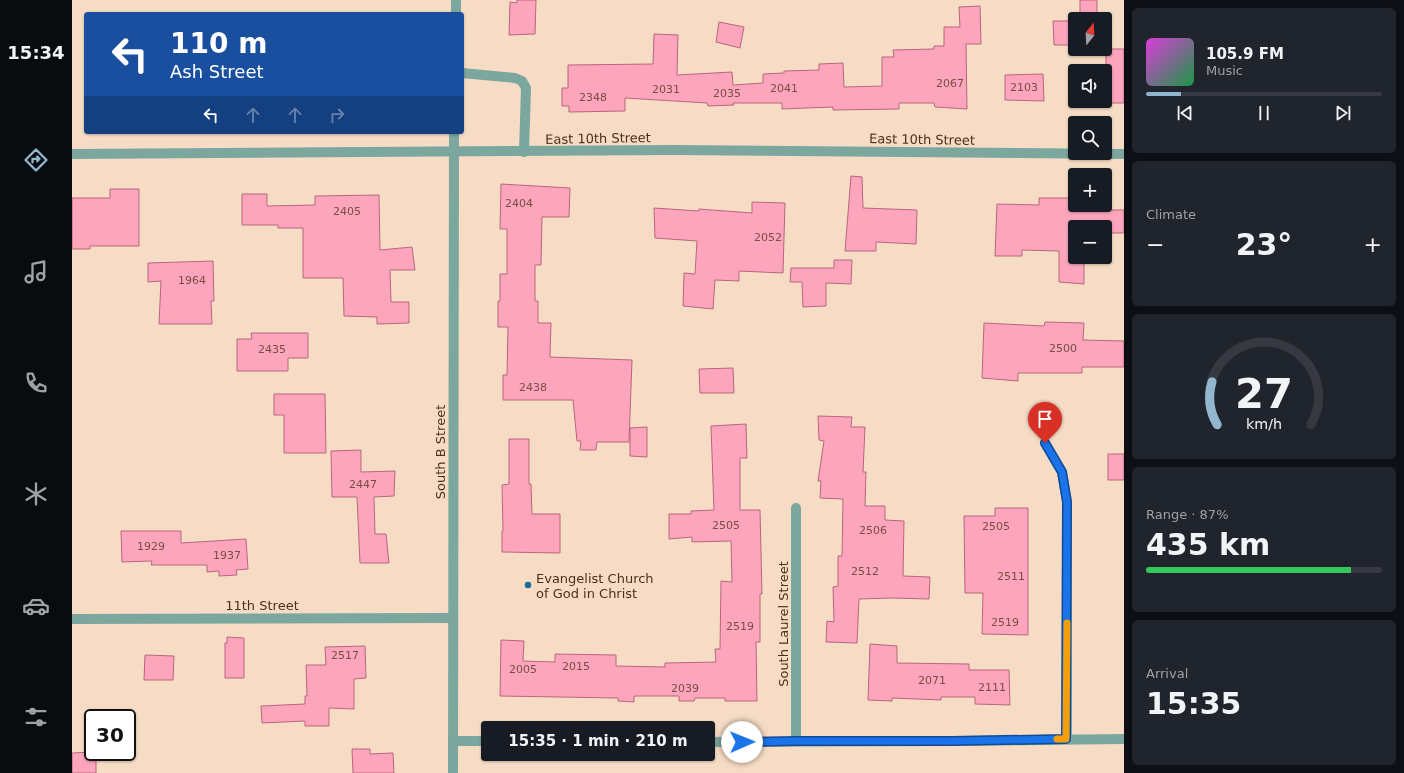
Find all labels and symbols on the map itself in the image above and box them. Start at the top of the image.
north arrow [1068,12,1112,56]
house number: 2067 [936,77,964,90]
house number: 2103 [1010,81,1038,94]
house number: 2041 [770,82,798,95]
house number: 2031 [652,83,680,96]
house number: 2035 [713,87,741,100]
house number: 2348 [579,91,607,104]
street label: East 10th Street [545,130,651,147]
street label: East 10th Street [869,131,975,148]
house number: 2404 [505,197,533,210]
house number: 2405 [333,205,361,218]
house number: 2052 [754,231,782,244]
house number: 1964 [178,274,206,287]
house number: 2500 [1049,342,1077,355]
house number: 2435 [258,343,286,356]
house number: 2438 [519,381,547,394]
pin [1028,402,1062,443]
street label: South B Street [433,405,448,499]
house number: 2447 [349,478,377,491]
house number: 2505 [712,519,740,532]
house number: 2505 [982,520,1010,533]
house number: 2506 [859,524,887,537]
house number: 1929 [137,540,165,553]
house number: 1937 [213,549,241,562]
street label: South Laurel Street [776,561,791,687]
house number: 2512 [851,565,879,578]
house number: 2511 [997,570,1025,583]
place label: Evangelist Church of God in Christ [536,571,654,601]
marker: Evangelist Church of God in Christ [523,580,533,590]
street label: 11th Street [225,598,299,613]
house number: 2519 [991,616,1019,629]
house number: 2519 [726,620,754,633]
house number: 2517 [331,649,359,662]
house number: 2015 [562,660,590,673]
house number: 2005 [509,663,537,676]
house number: 2071 [918,674,946,687]
house number: 2111 [978,681,1006,694]
house number: 2039 [671,682,699,695]
speed limit sign: 30 [84,709,136,761]
position arrow [721,721,763,763]

